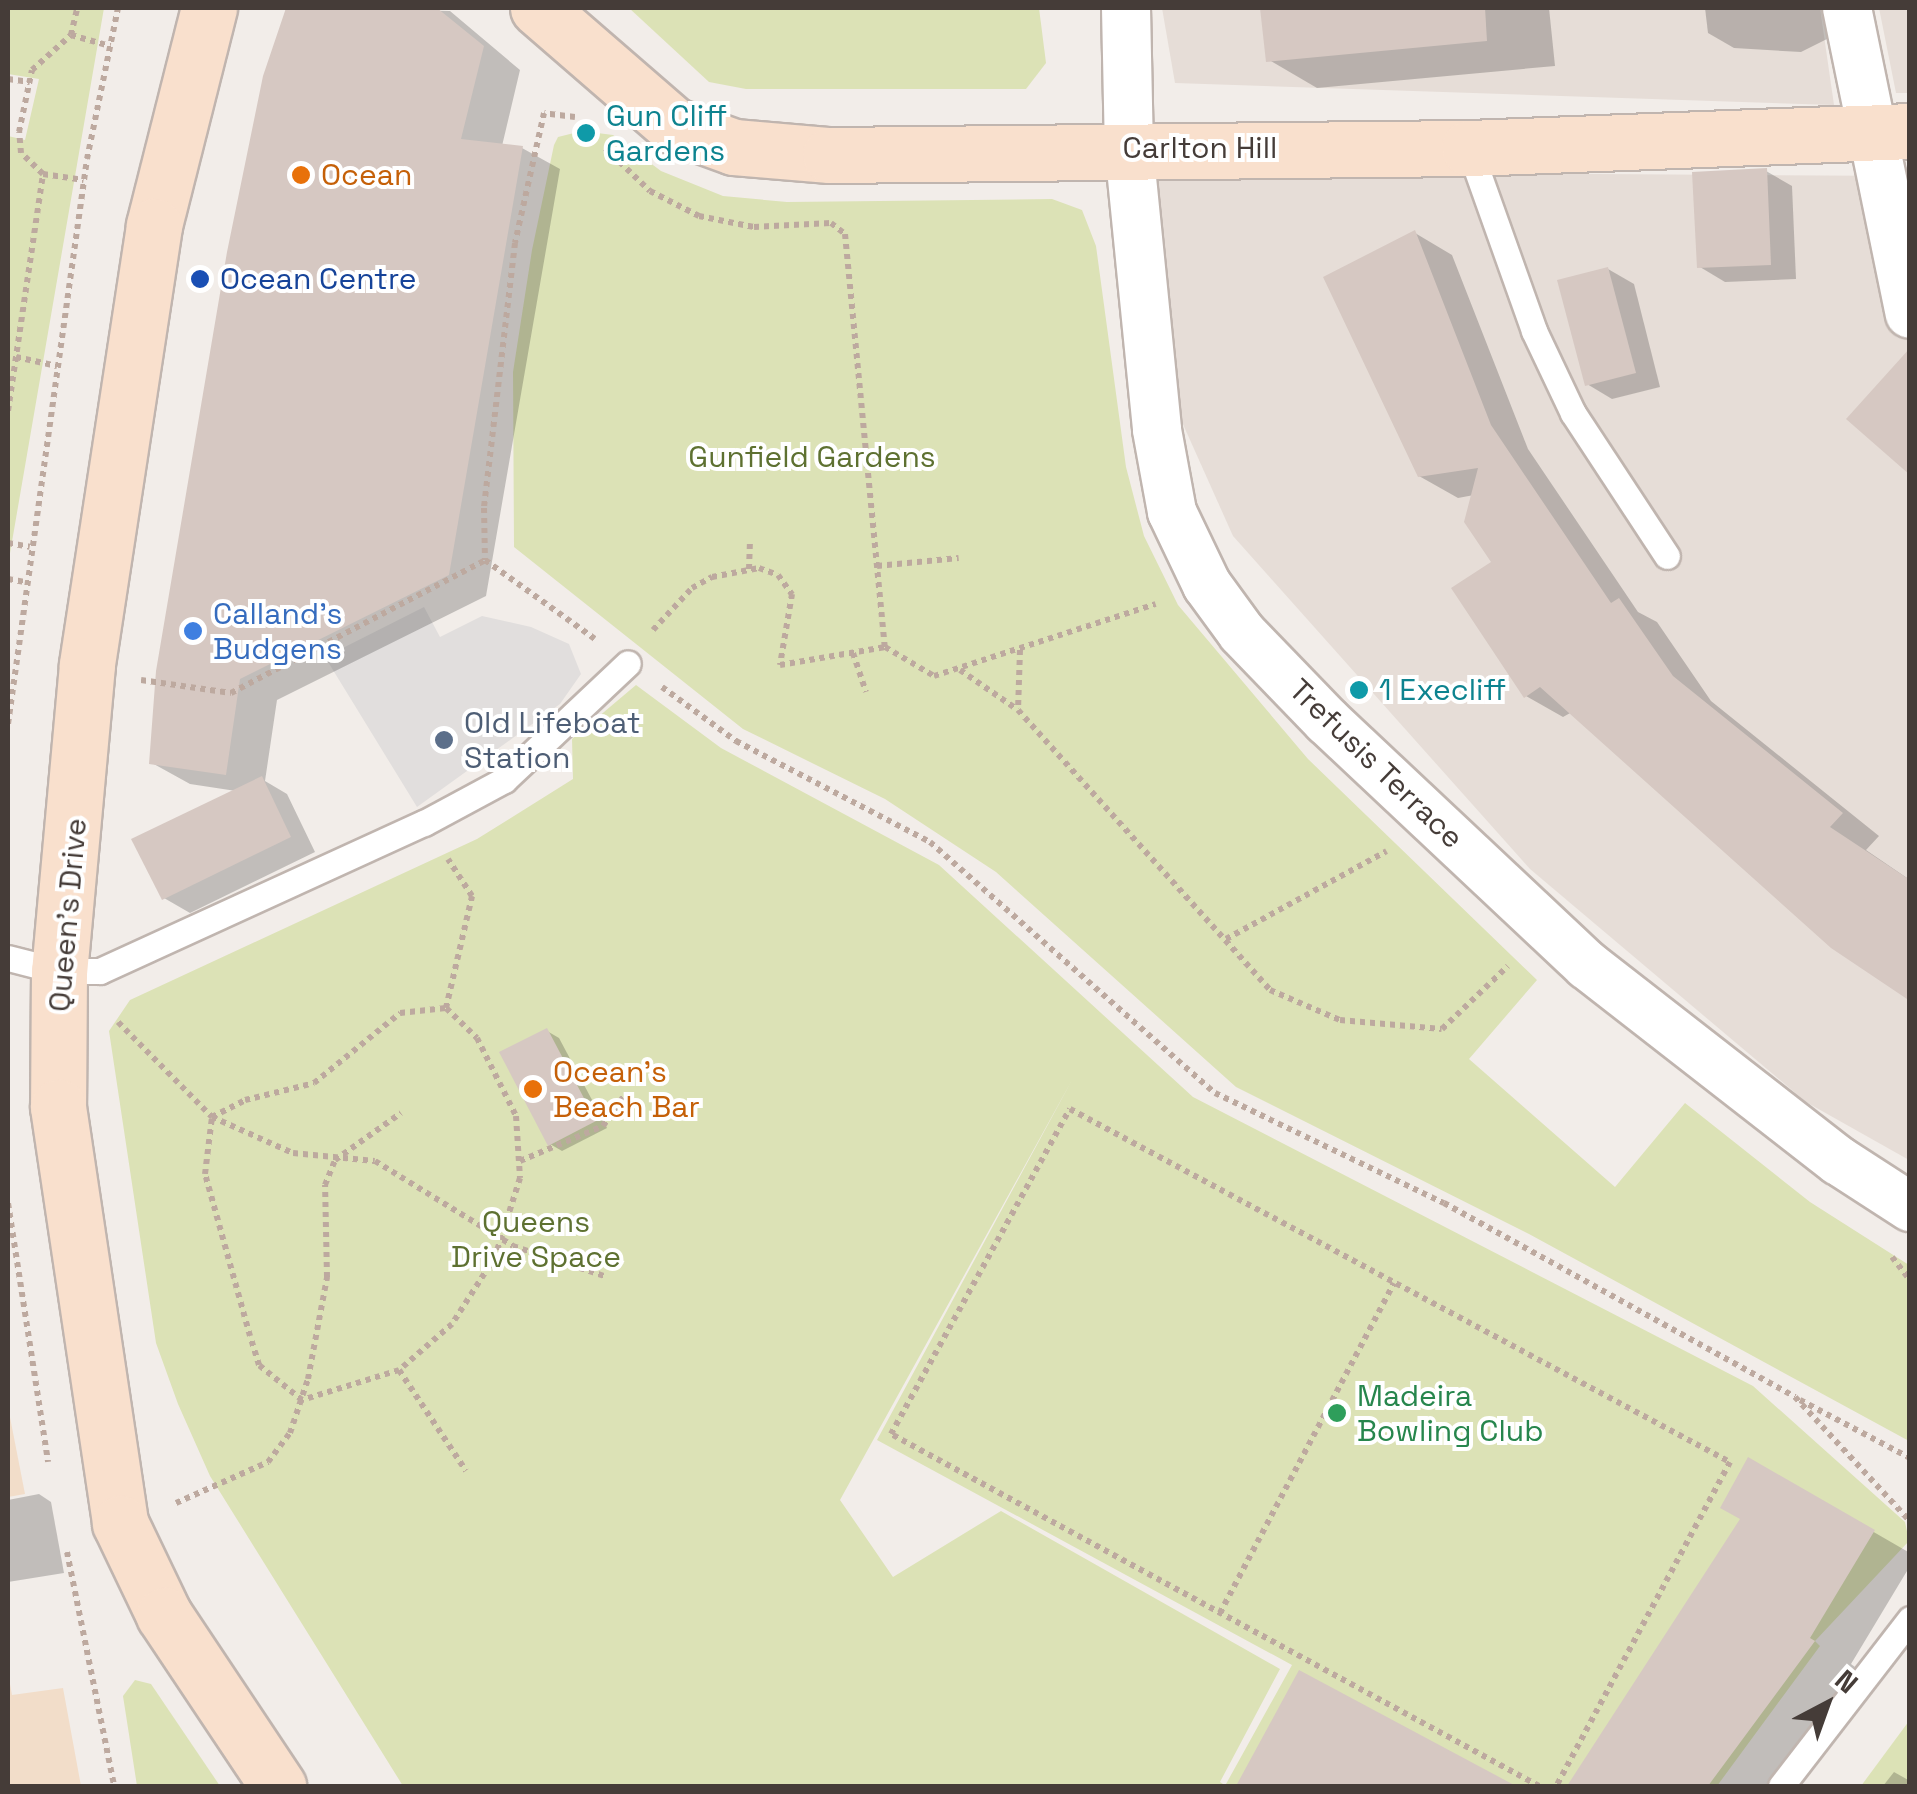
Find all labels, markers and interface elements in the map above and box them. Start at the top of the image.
place label: Gun Cliff Gardens [606,98,727,168]
marker: Gun Cliff Gardens [575,122,597,144]
street label: Carlton Hill [1123,130,1277,166]
place label: Ocean [321,157,412,193]
marker: Ocean [290,164,312,186]
place label: Ocean Centre [220,261,416,297]
marker: Ocean Centre [189,268,211,290]
park label: Gunfield Gardens [688,439,936,475]
place label: Calland's Budgens [213,596,342,666]
marker: Calland's Budgens [182,620,204,642]
street label: Trefusis Terrace [1281,672,1471,856]
place label: 1 Execliff [1379,672,1506,708]
marker: 1 Execliff [1348,679,1370,701]
place label: Old Lifeboat Station [464,705,640,776]
marker: Old Lifeboat Station [433,729,455,751]
street label: Queen's Drive [42,817,94,1013]
place label: Ocean's Beach Bar [553,1054,700,1124]
marker: Ocean's Beach Bar [522,1078,544,1100]
park label: Queens Drive Space [451,1204,621,1274]
place label: Madeira Bowling Club [1357,1378,1543,1448]
marker: Madeira Bowling Club [1326,1402,1348,1424]
north arrow [1777,1654,1877,1754]
text: N [1828,1662,1866,1701]

